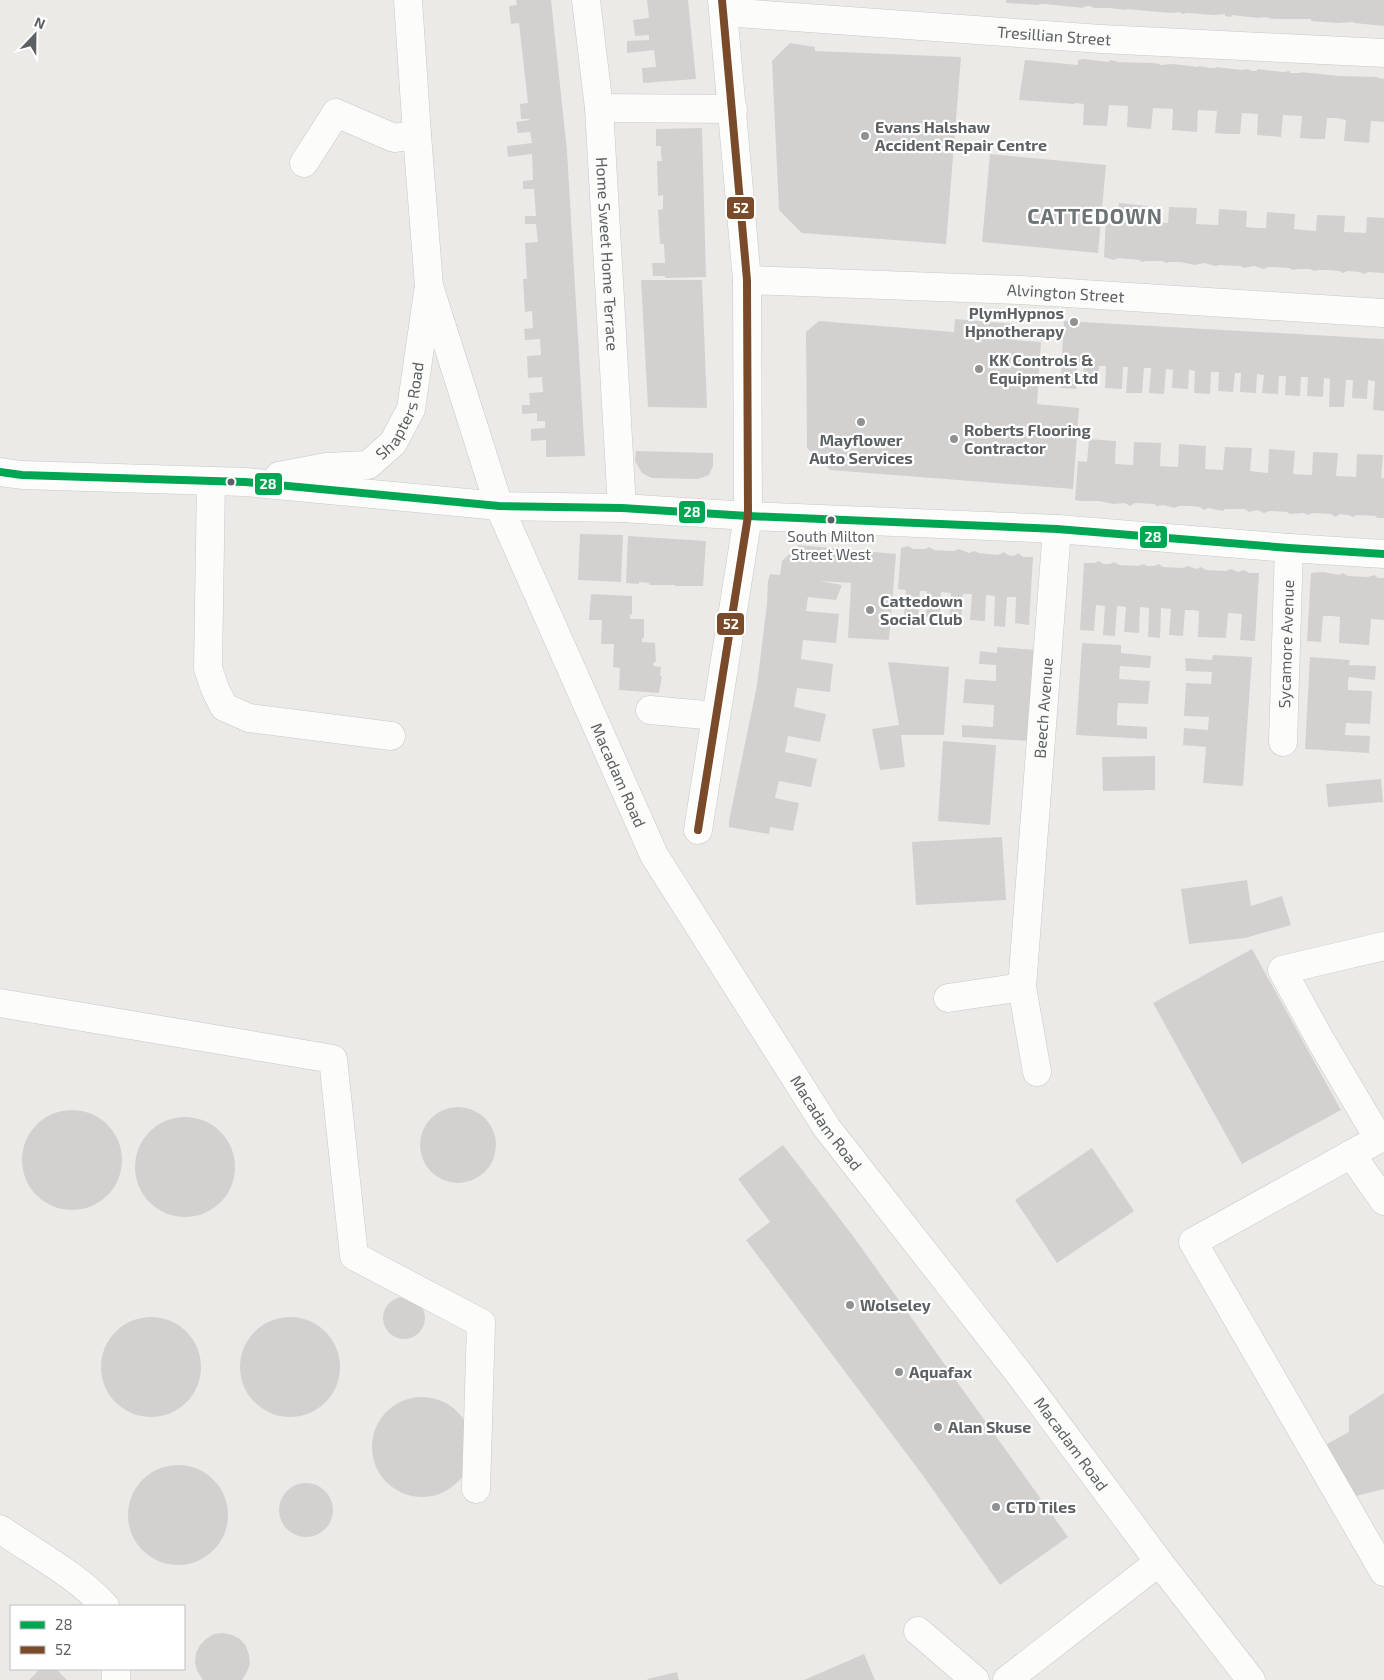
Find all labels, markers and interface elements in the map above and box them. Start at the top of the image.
north arrow [10,10,60,60]
text: N [32,13,48,32]
street label: Tresillian Street [996,22,1112,48]
place label: Evans Halshaw Accident Repair Centre [875,117,1047,154]
marker: Evans Halshaw Accident Repair Centre [859,130,871,142]
street label: Home Sweet Home Terrace [593,156,623,352]
line badge: 52 [726,196,755,220]
text: 52 [733,199,749,216]
district label: CATTEDOWN [1027,203,1163,228]
street label: Alvington Street [1007,280,1125,306]
place label: PlymHypnos Hpnotherapy [965,303,1064,341]
marker: PlymHypnos Hpnotherapy [1068,316,1080,328]
place label: KK Controls & Equipment Ltd [989,350,1098,387]
street label: Shapters Road [371,361,427,463]
marker: KK Controls & Equipment Ltd [973,363,985,375]
marker: Mayflower Auto Services [855,416,867,428]
place label: Roberts Flooring Contractor [964,420,1091,457]
place label: Mayflower Auto Services [809,430,913,467]
marker: Roberts Flooring Contractor [948,433,960,445]
line badge: 28 [254,472,283,496]
text: 28 [260,475,276,492]
unlabelled marker [226,477,236,487]
line badge: 28 [678,500,706,524]
text: 28 [684,503,700,520]
marker: South Milton Street West [826,515,836,525]
line badge: 28 [1139,525,1168,549]
place label: South Milton Street West [787,527,875,563]
text: 28 [1145,528,1161,545]
street label: Sycamore Avenue [1274,579,1297,709]
place label: Cattedown Social Club [880,591,963,628]
marker: Cattedown Social Club [864,604,876,616]
line badge: 52 [716,612,745,636]
text: 52 [723,615,739,632]
street label: Beech Avenue [1029,657,1056,759]
street label: Macadam Road [588,720,650,830]
street label: Macadam Road [787,1071,866,1174]
place label: Wolseley [860,1295,931,1315]
marker: Wolseley [844,1299,856,1311]
place label: Aquafax [909,1362,972,1381]
marker: Aquafax [893,1366,905,1378]
street label: Macadam Road [1031,1393,1113,1494]
place label: Alan Skuse [948,1417,1031,1436]
marker: Alan Skuse [932,1421,944,1433]
place label: CTD Tiles [1006,1497,1076,1516]
marker: CTD Tiles [990,1501,1002,1513]
legend [10,1605,185,1670]
text: 28 [55,1615,73,1633]
text: 52 [55,1640,71,1658]

